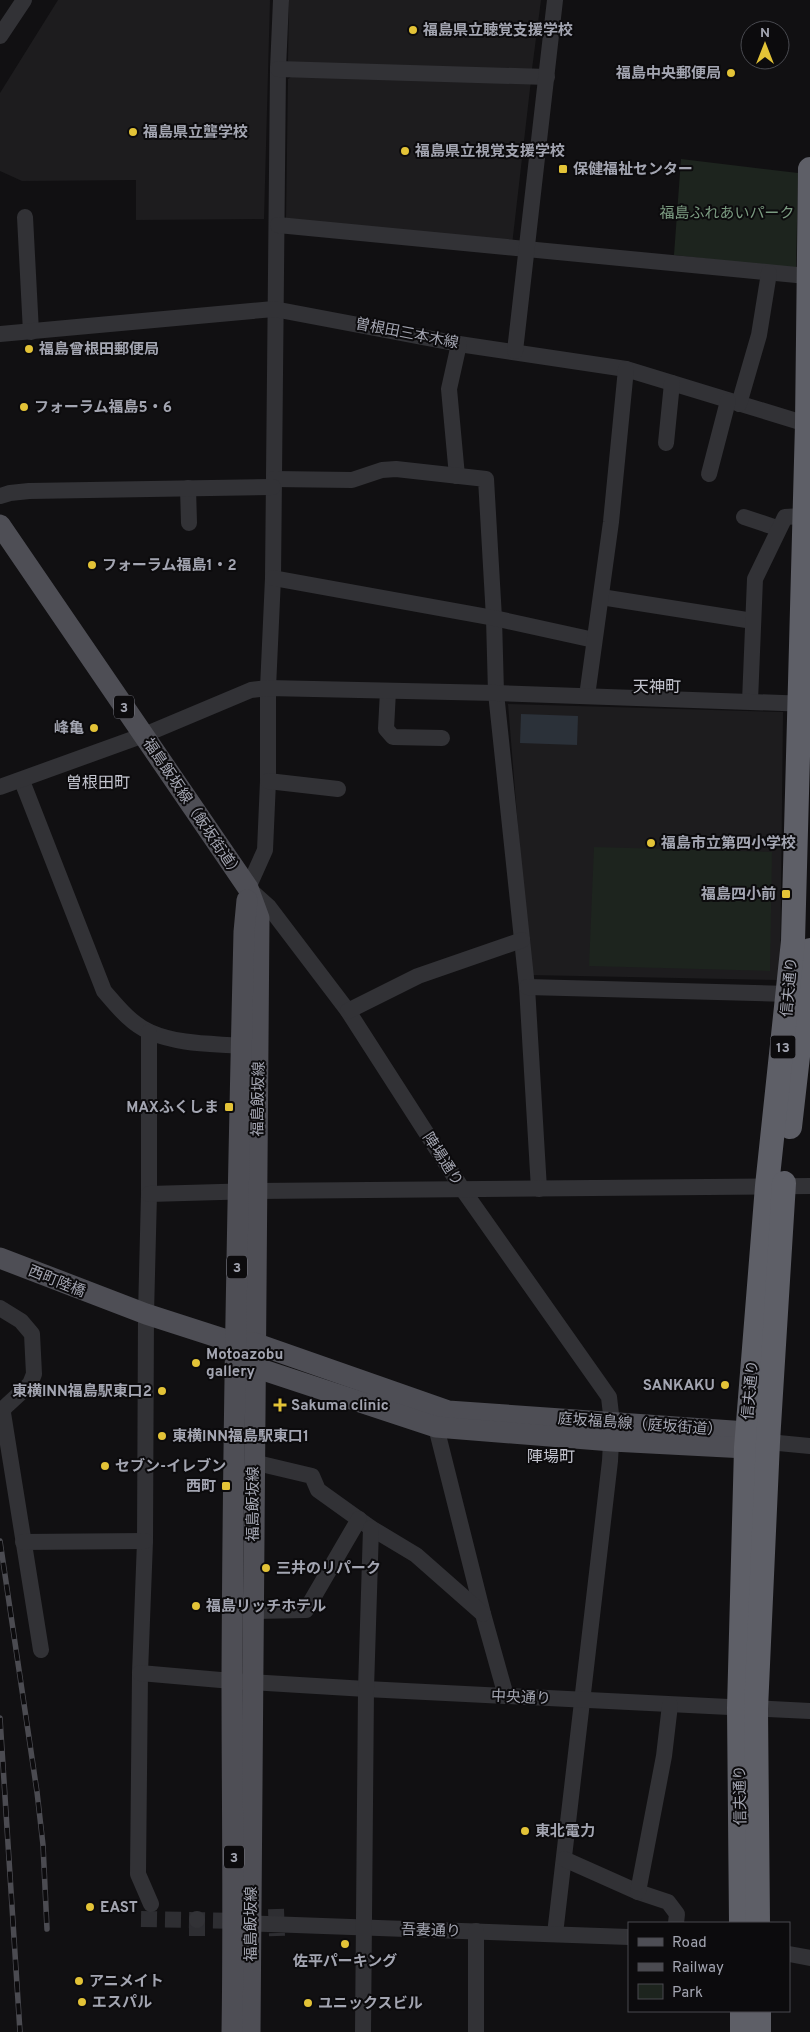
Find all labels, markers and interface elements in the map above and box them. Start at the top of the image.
north arrow [740,20,790,70]
place label: 福島県立聴覚支援学校 [422,21,573,41]
marker: 福島県立聴覚支援学校 [407,24,419,36]
text: N [760,25,770,42]
place label: 福島中央郵便局 [615,64,721,84]
marker: 福島中央郵便局 [725,67,737,79]
place label: 福島県立聾学校 [142,123,248,143]
marker: 福島県立聾学校 [127,126,139,138]
place label: 福島県立視覚支援学校 [414,142,565,162]
marker: 福島県立視覚支援学校 [399,145,411,157]
place label: 保健福祉センター [573,161,693,180]
marker: 保健福祉センター [557,163,569,175]
park label: 福島ふれあいパーク [659,205,795,224]
street label: 曽根田三本木線 [353,315,460,354]
place label: 福島曾根田郵便局 [38,340,159,360]
marker: 福島曾根田郵便局 [23,343,35,355]
place label: フォーラム福島5・6 [34,398,172,418]
marker: フォーラム福島5・6 [18,401,30,413]
place label: フォーラム福島1・2 [102,556,237,576]
marker: フォーラム福島1・2 [86,559,98,571]
district label: 天神町 [633,678,681,698]
road number: 3 [114,696,134,719]
place label: 峰亀 [54,719,84,739]
marker: 峰亀 [88,722,100,734]
street label: 福島飯坂線（飯坂街道） [138,735,246,883]
district label: 曽根田町 [66,774,130,794]
place label: 福島市立第四小学校 [660,834,796,854]
marker: 福島市立第四小学校 [645,837,657,849]
place label: 福島四小前 [700,885,776,905]
marker: 福島四小前 [780,888,792,900]
street label: 信夫通り [778,956,803,1018]
road number: 13 [770,1036,796,1058]
street label: 福島飯坂線 [249,1061,270,1137]
place label: MAXふくしま [126,1099,219,1118]
marker: MAXふくしま [223,1101,235,1113]
street label: 陣場通り [417,1129,466,1190]
road number: 3 [227,1256,247,1278]
street label: 西町陸橋 [25,1262,88,1302]
place label: Motoazobu gallery [206,1346,283,1382]
marker: Motoazobu gallery [190,1357,202,1369]
street label: 信夫通り [739,1359,764,1421]
place label: SANKAKU [643,1377,715,1396]
marker: SANKAKU [719,1379,731,1391]
place label: 東横INN福島駅東口2 [12,1382,152,1402]
marker: 東横INN福島駅東口2 [156,1385,168,1397]
place label: Sakuma clinic [291,1397,389,1416]
marker: Sakuma clinic [273,1398,287,1412]
street label: 庭坂福島線（庭坂街道） [557,1410,723,1441]
place label: 東横INN福島駅東口1 [172,1427,309,1447]
marker: 東横INN福島駅東口1 [156,1430,168,1442]
district label: 陣場町 [527,1448,575,1468]
place label: セブン-イレブン [115,1457,226,1477]
marker: セブン-イレブン [99,1460,111,1472]
street label: 福島飯坂線 [245,1466,264,1542]
place label: 西町 [186,1478,216,1497]
marker: 西町 [220,1480,232,1492]
place label: 三井のリパーク [276,1559,381,1579]
marker: 三井のリパーク [260,1562,272,1574]
place label: 福島リッチホテル [205,1597,326,1617]
marker: 福島リッチホテル [190,1600,202,1612]
street label: 中央通り [490,1687,551,1710]
street label: 信夫通り [731,1765,752,1825]
place label: 東北電力 [535,1823,595,1842]
marker: 東北電力 [519,1825,531,1837]
road number: 3 [224,1845,244,1868]
street label: 福島飯坂線 [243,1886,262,1962]
place label: EAST [100,1899,138,1918]
marker: EAST [84,1901,96,1913]
street label: 吾妻通り [401,1921,461,1942]
legend [628,1922,790,2012]
text: Road [672,1934,707,1953]
marker: 佐平パーキング [339,1938,351,1950]
place label: 佐平パーキング [293,1953,397,1972]
text: Railway [672,1959,724,1978]
place label: アニメイト [89,1973,164,1992]
marker: アニメイト [73,1975,85,1987]
text: Park [672,1984,703,2003]
place label: エスパル [92,1994,152,2013]
place label: ユニックスビル [318,1995,423,2014]
marker: エスパル [76,1996,88,2008]
marker: ユニックスビル [302,1997,314,2009]

